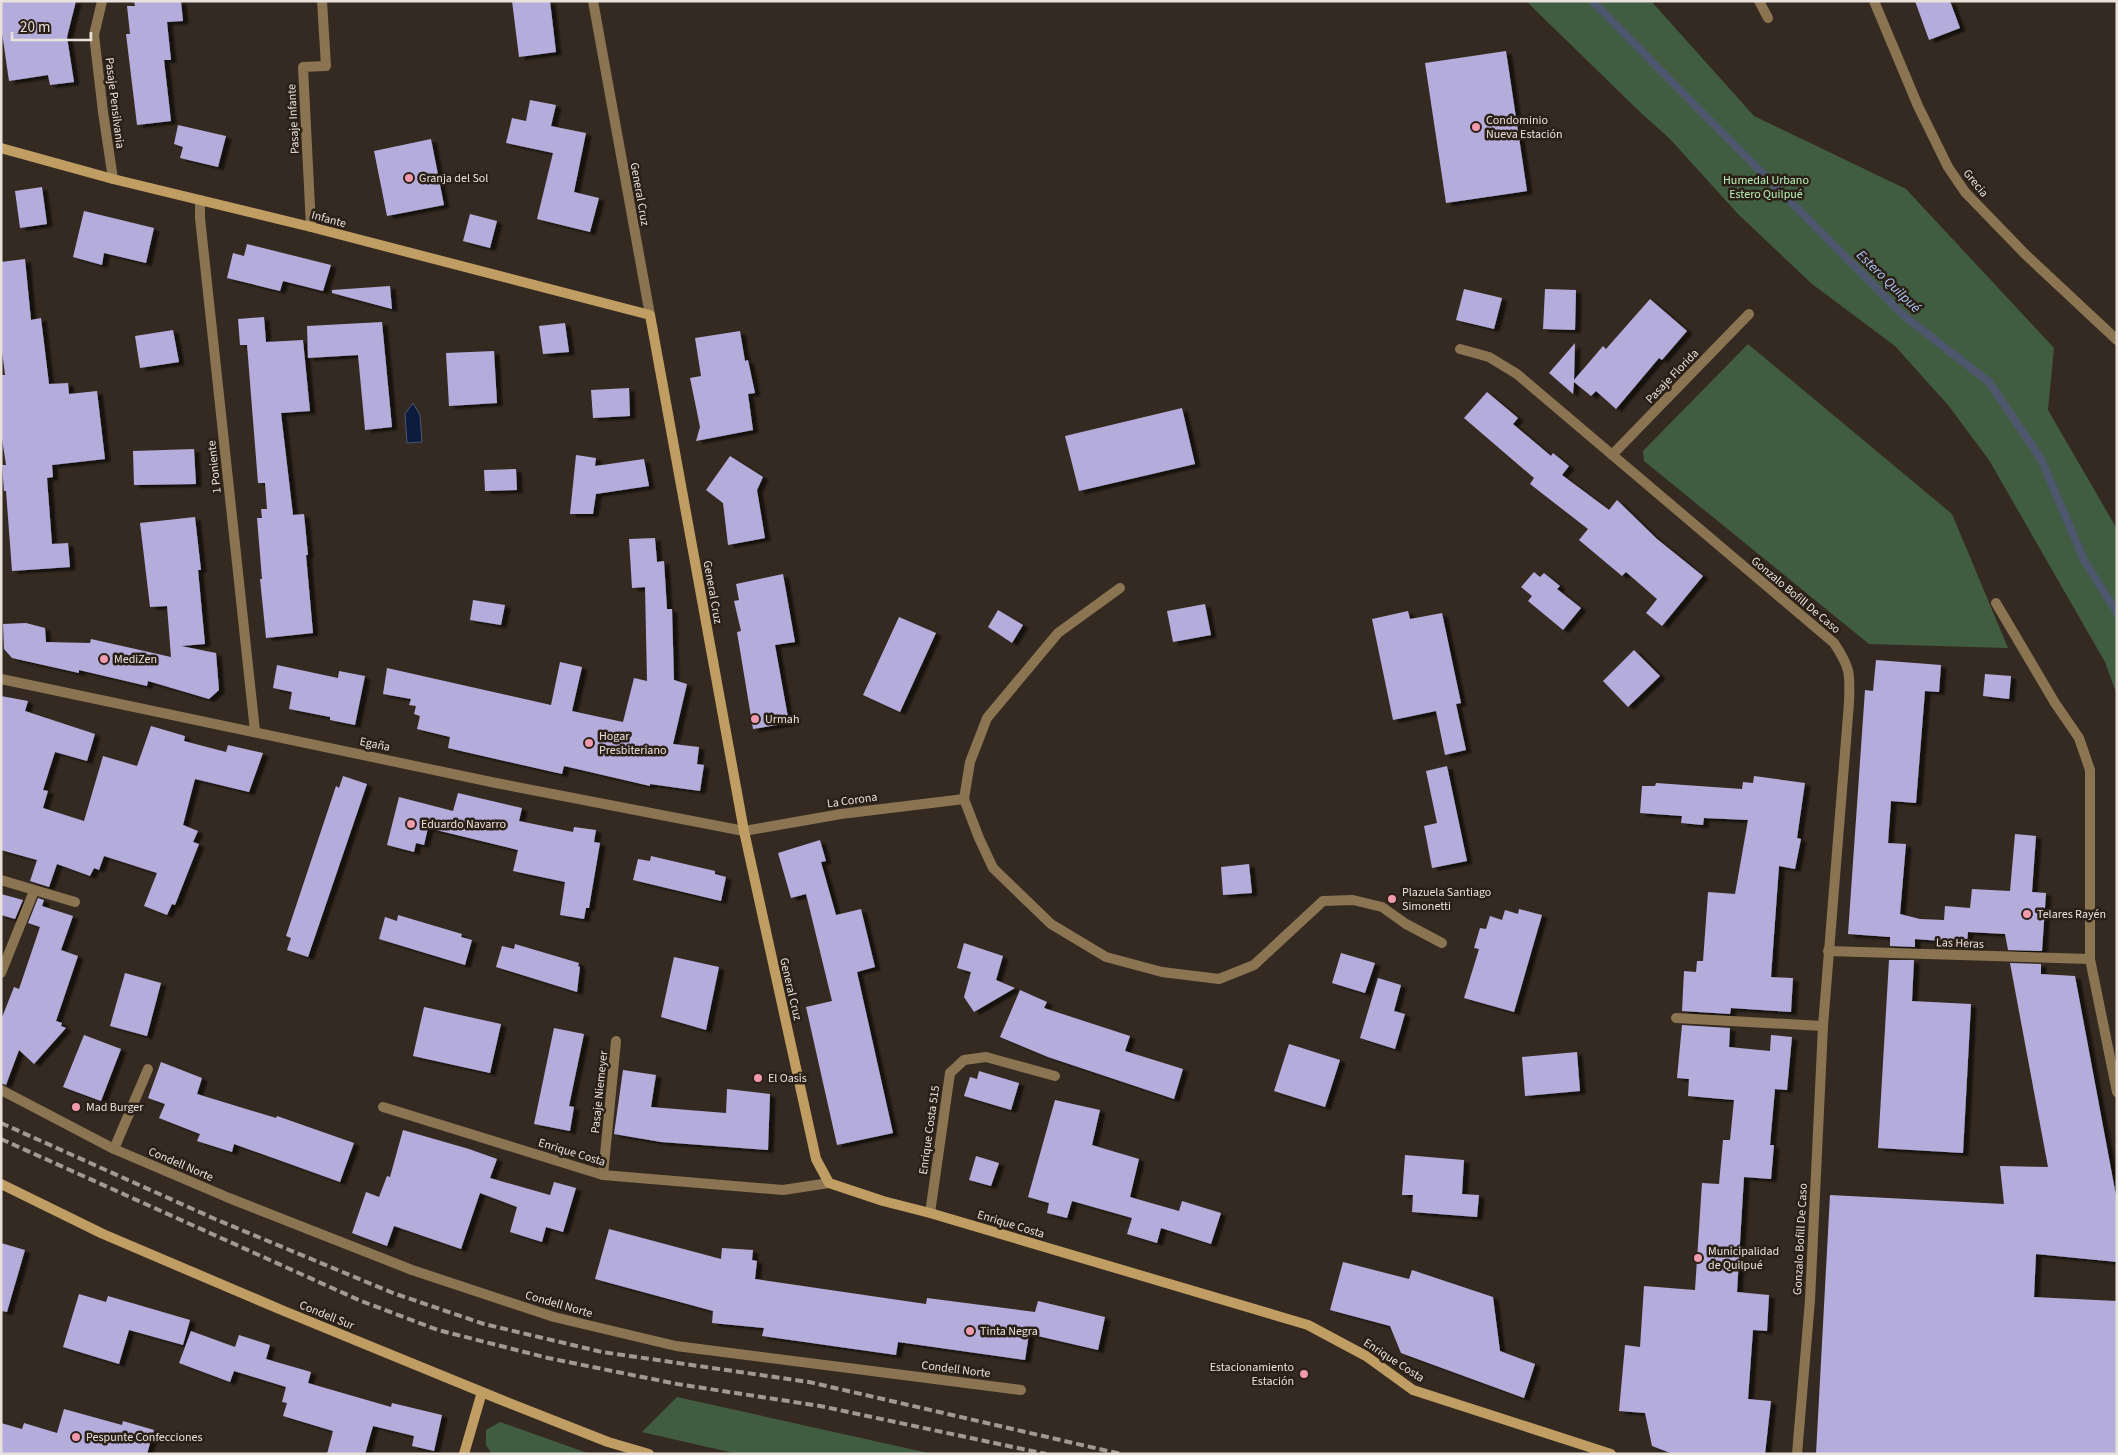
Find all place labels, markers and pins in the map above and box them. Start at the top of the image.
place label: Condominio Nueva Estación [1486,112,1563,143]
marker: Condominio Nueva Estación [1470,121,1482,133]
place label: Granja del Sol [419,170,488,187]
marker: Granja del Sol [403,172,415,184]
place label: MediZen [114,651,157,668]
marker: MediZen [98,653,110,665]
place label: Urmah [765,711,799,728]
marker: Urmah [749,713,761,725]
place label: Hogar Presbiteriano [599,728,666,759]
marker: Hogar Presbiteriano [583,737,595,749]
place label: Eduardo Navarro [421,816,506,833]
marker: Eduardo Navarro [405,818,417,830]
place label: Plazuela Santiago Simonetti [1402,884,1491,915]
marker: Plazuela Santiago Simonetti [1386,893,1398,905]
place label: Telares Rayén [2037,906,2106,923]
marker: Telares Rayén [2021,908,2033,920]
place label: El Oasis [768,1070,807,1087]
marker: El Oasis [752,1072,764,1084]
place label: Mad Burger [86,1099,144,1116]
marker: Mad Burger [70,1101,82,1113]
place label: Municipalidad de Quilpué [1708,1243,1779,1274]
marker: Municipalidad de Quilpué [1692,1252,1704,1264]
place label: Tinta Negra [980,1323,1038,1340]
marker: Tinta Negra [964,1325,976,1337]
place label: Estacionamiento Estación [1210,1359,1294,1390]
marker: Estacionamiento Estación [1298,1368,1310,1380]
place label: Pespunte Confecciones [86,1429,202,1446]
marker: Pespunte Confecciones [70,1431,82,1443]

